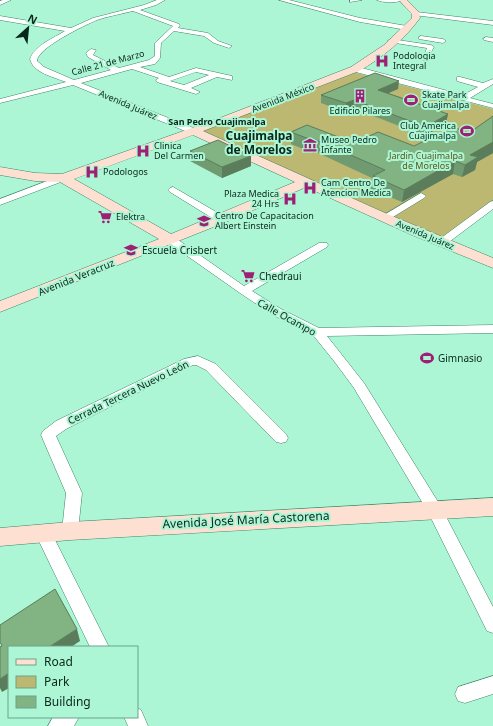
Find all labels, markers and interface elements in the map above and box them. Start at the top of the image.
north arrow [8,8,48,48]
text: N [25,10,40,27]
street label: Calle 21 de Marzo [70,47,146,79]
place label: Podologia Integral [393,49,436,72]
hospital icon: Podologia Integral [374,53,390,69]
street label: Avenida México [250,80,316,115]
street label: Avenida Juárez [97,86,159,123]
building icon: Edificio Pilares [352,88,368,104]
place label: Skate Park Cuajimalpa [422,88,469,111]
sports icon: Skate Park Cuajimalpa [403,92,419,108]
place label: Edificio Pilares [330,104,390,117]
district label: San Pedro Cuajimalpa [168,115,266,128]
place label: Club America Cuajimalpa [400,119,456,142]
sports icon: Club America Cuajimalpa [459,123,475,139]
district label: Cuajimalpa de Morelos [225,127,293,158]
place label: Museo Pedro Infante [321,133,377,156]
museum icon: Museo Pedro Infante [302,137,318,153]
place label: Clinica Del Carmen [154,139,204,162]
hospital icon: Clinica Del Carmen [135,143,151,159]
park label: Jardin Cuajimalpa de Morelos [388,149,463,172]
hospital icon: Podologos [84,164,100,180]
place label: Podologos [103,165,148,178]
place label: Cam Centro De Atencion Medica [321,176,391,199]
hospital icon: Cam Centro De Atencion Medica [302,180,318,196]
place label: Plaza Medica 24 Hrs [224,187,279,210]
hospital icon: Plaza Medica 24 Hrs [282,191,298,207]
supermarket icon: Elektra [97,209,113,225]
place label: Centro De Capacitacion Albert Einstein [215,209,314,232]
place label: Elektra [116,210,145,223]
school or university icon: Centro De Capacitacion Albert Einstein [196,213,212,229]
street label: Avenida Juárez [394,216,456,253]
school or university icon: Escuela Crisbert [123,242,139,258]
place label: Escuela Crisbert [142,243,217,257]
street label: Avenida Veracruz [36,255,116,299]
supermarket icon: Chedraui [240,268,256,284]
place label: Chedraui [259,269,302,283]
street label: Calle Ocampo [255,295,319,339]
sports icon: Gimnasio [419,350,435,366]
place label: Gimnasio [438,351,482,365]
street label: Cerrada Tercera Nuevo León [65,357,191,427]
street label: Avenida José María Castorena [162,507,330,532]
legend [8,646,138,718]
text: Road [44,653,73,670]
text: Park [44,673,70,690]
text: Building [44,693,91,710]

